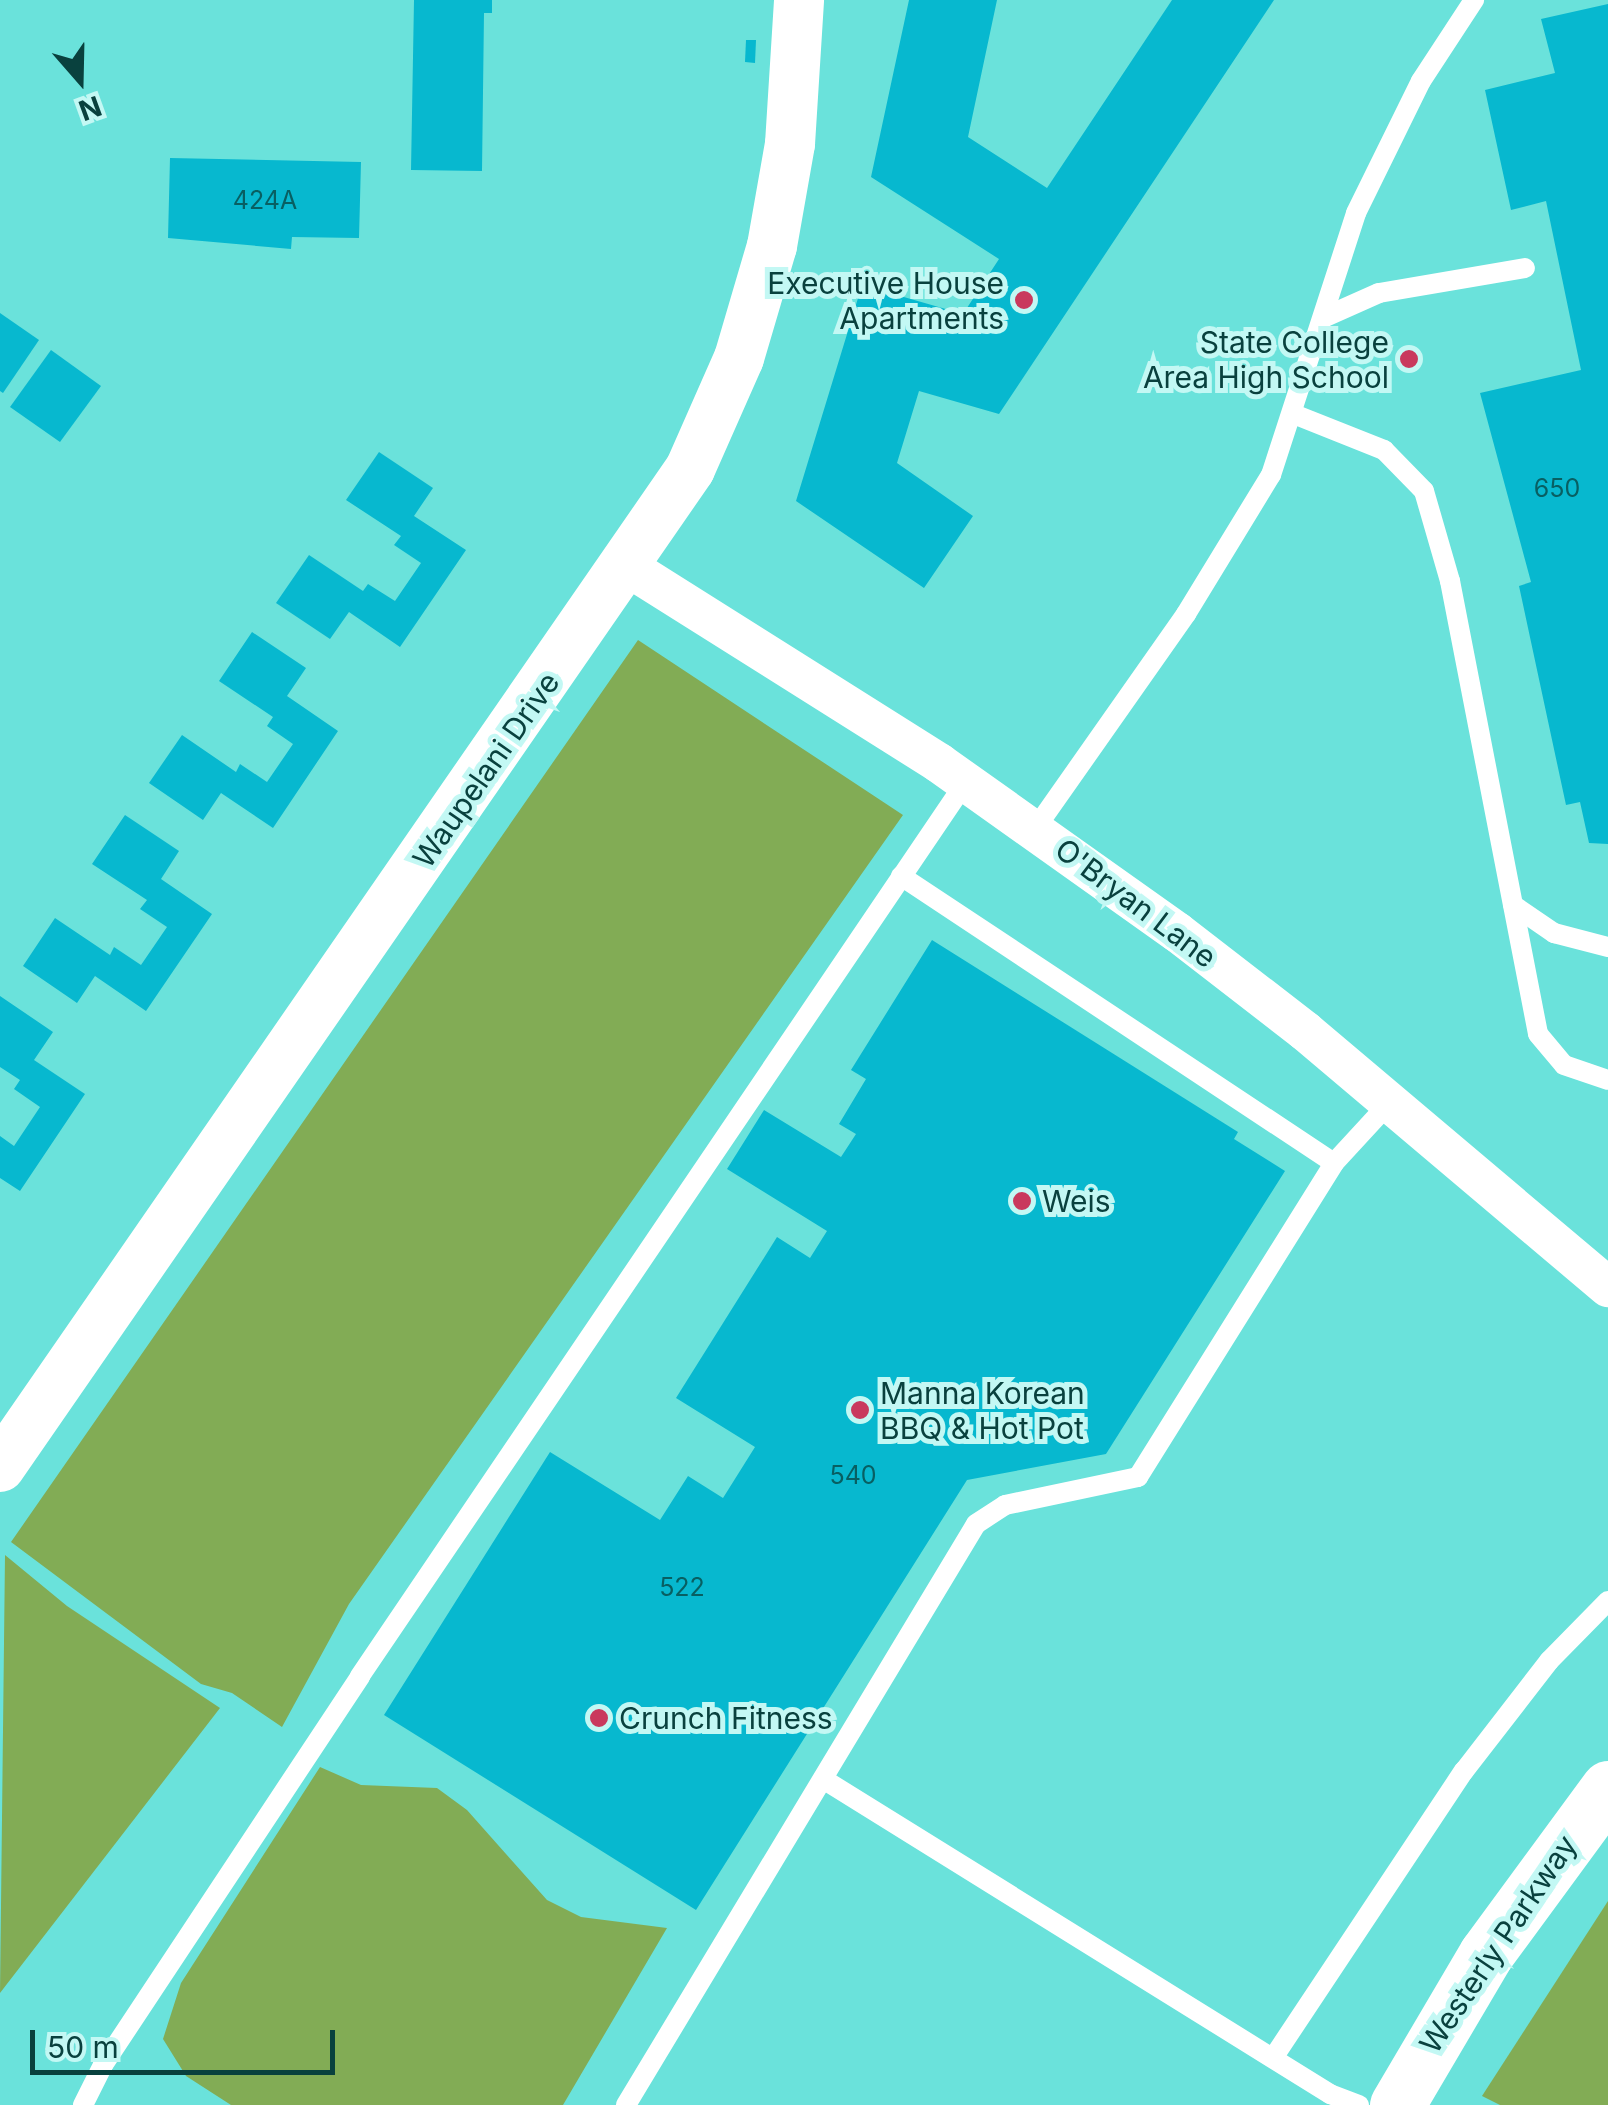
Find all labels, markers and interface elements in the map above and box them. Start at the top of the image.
north arrow [30,30,130,130]
text: N [74,89,106,128]
house number: 424A [233,185,297,215]
place label: Executive House Apartments [767,265,1004,336]
marker: Executive House Apartments [1013,289,1035,311]
place label: State College Area High School [1143,324,1389,394]
marker: State College Area High School [1398,348,1420,370]
house number: 650 [1534,473,1580,503]
street label: Waupelani Drive [405,665,567,875]
street label: O'Bryan Lane [1048,831,1224,975]
place label: Weis [1042,1183,1111,1219]
marker: Weis [1011,1190,1033,1212]
place label: Manna Korean BBQ & Hot Pot [880,1375,1085,1446]
marker: Manna Korean BBQ & Hot Pot [849,1399,871,1421]
house number: 540 [829,1460,877,1490]
house number: 522 [659,1572,705,1602]
place label: Crunch Fitness [619,1700,833,1736]
marker: Crunch Fitness [588,1707,610,1729]
street label: Westerly Parkway [1412,1828,1584,2060]
scale bar [35,2010,340,2072]
text: 50 m [47,2029,119,2065]

